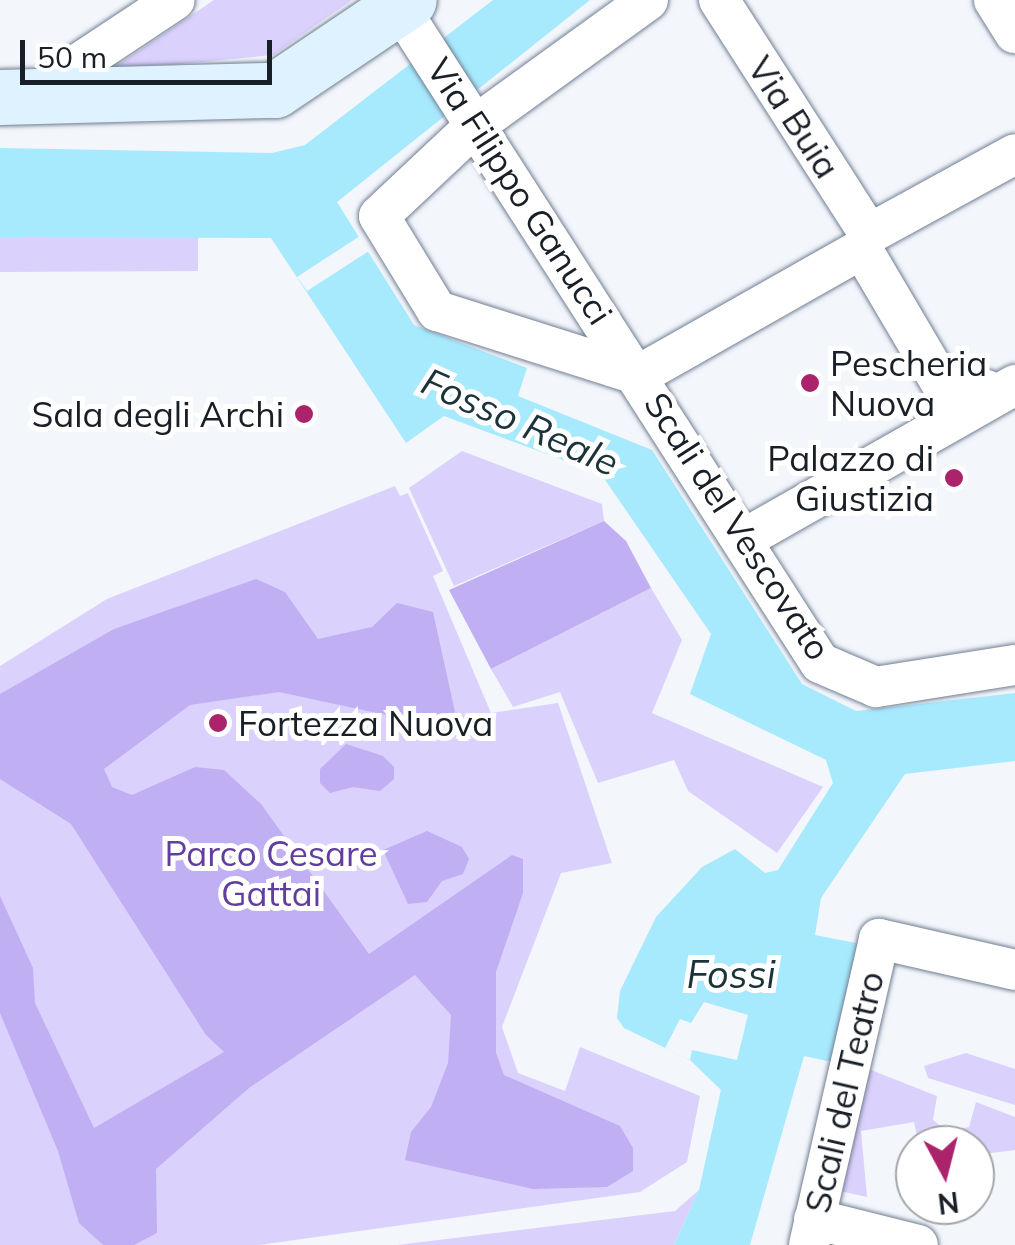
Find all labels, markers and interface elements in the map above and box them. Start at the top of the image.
scale bar [25,20,278,82]
text: 50 m [37,38,107,76]
street label: Via Buia [739,48,849,186]
street label: Via Filippo Ganucci [418,50,622,332]
place label: Pescheria Nuova [830,342,987,424]
water label: Fosso Reale [414,358,626,486]
marker: Pescheria Nuova [799,372,821,394]
street label: Scali del Vescovato [636,385,840,667]
place label: Sala degli Archi [31,393,284,435]
marker: Sala degli Archi [293,403,315,425]
place label: Palazzo di Giustizia [767,437,934,519]
marker: Palazzo di Giustizia [943,467,965,489]
place label: Fortezza Nuova [238,702,493,744]
marker: Fortezza Nuova [207,712,229,734]
park label: Parco Cesare Gattai [164,832,378,914]
water label: Fossi [686,952,776,998]
street label: Scali del Teatro [796,967,892,1217]
north arrow [895,1125,995,1225]
text: N [936,1185,961,1222]

